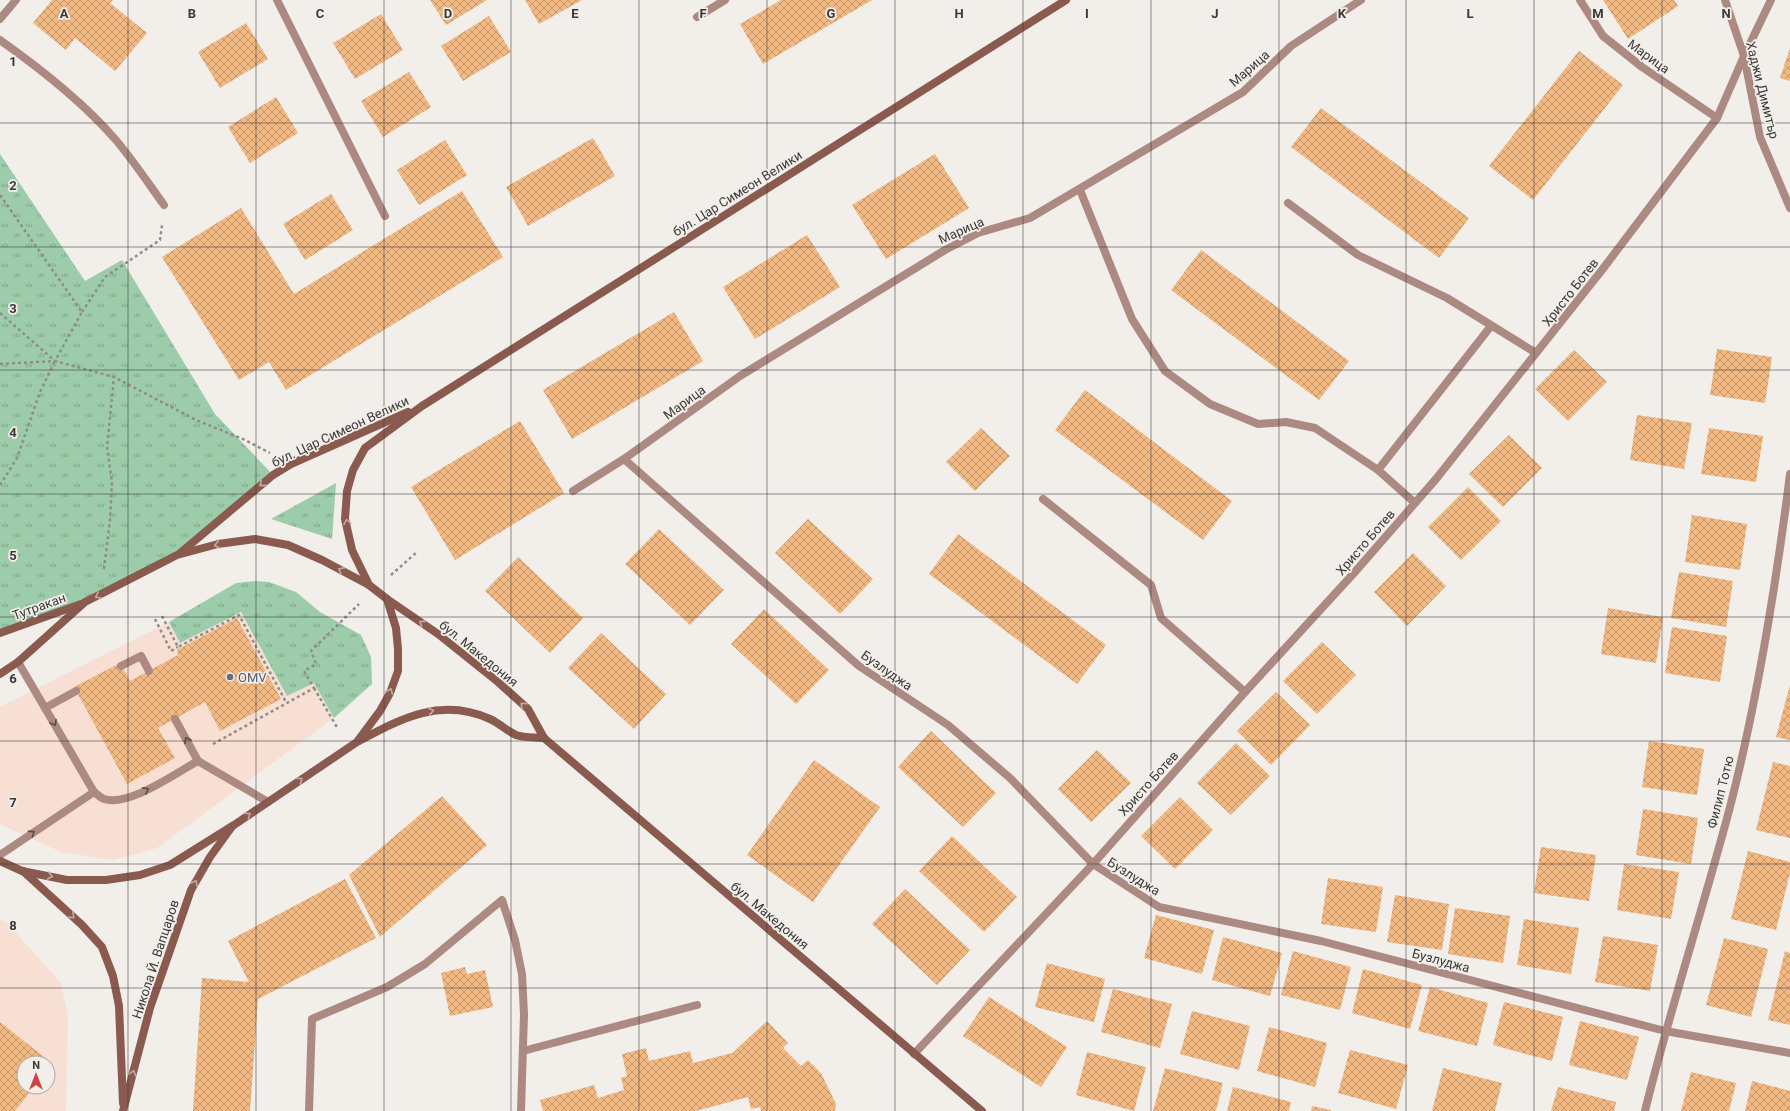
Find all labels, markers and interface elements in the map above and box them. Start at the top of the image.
text: A [60,6,69,21]
text: B [188,6,196,21]
text: C [316,6,325,21]
text: D [444,6,452,21]
text: E [571,6,579,21]
text: F [699,6,707,21]
text: G [827,6,836,21]
text: H [954,6,964,21]
text: I [1085,6,1089,21]
text: J [1211,6,1219,21]
text: K [1338,6,1347,21]
text: L [1466,6,1474,21]
text: M [1592,6,1604,21]
text: N [1721,6,1731,21]
street label: Марица [1625,36,1673,77]
street label: Хаджи Димитър [1743,40,1782,140]
street label: Марица [1226,47,1272,90]
text: 1 [9,54,17,69]
street label: бул. Цар Симеон Велики [670,147,805,239]
text: 2 [9,178,17,193]
street label: Марица [936,214,986,247]
street label: Христо Ботев [1539,255,1602,329]
text: 3 [9,301,17,316]
street label: Марица [660,382,708,423]
street label: бул. Цар Симеон Велики [269,393,411,470]
text: 4 [9,425,17,440]
one-way arrow [259,480,266,487]
street label: Христо Ботев [1333,506,1398,578]
one-way arrow [343,519,352,526]
one-way arrow [214,540,220,548]
text: 5 [9,548,17,563]
one-way arrow [338,567,345,574]
street label: Тутракан [10,590,68,623]
one-way arrow [95,591,102,598]
street label: бул. Македония [436,617,521,690]
one-way arrow [419,621,426,628]
street label: Бузлуджа [858,647,915,694]
place label: OMV [238,670,267,685]
text: 6 [9,671,17,686]
marker: OMV [225,672,235,682]
one-way arrow [386,687,394,694]
one-way arrow [520,702,528,710]
one-way arrow [428,707,434,716]
one-way arrow [49,719,56,726]
one-way arrow [184,737,191,744]
street label: Христо Ботев [1115,748,1181,819]
street label: Филип Тотю [1704,754,1737,830]
one-way arrow [296,777,303,785]
one-way arrow [142,788,149,795]
text: 7 [9,795,17,810]
one-way arrow [244,813,251,820]
one-way arrow [28,831,35,838]
street label: Бузлуджа [1105,854,1163,898]
one-way arrow [47,872,54,880]
street label: бул. Македония [728,878,812,952]
one-way arrow [190,880,197,887]
street label: Никола Й. Вапцаров [129,898,182,1021]
one-way arrow [67,911,74,918]
text: 8 [9,918,17,933]
street label: Бузлуджа [1410,946,1471,975]
north arrow [16,1055,56,1095]
text: N [32,1059,40,1072]
one-way arrow [129,1070,137,1077]

